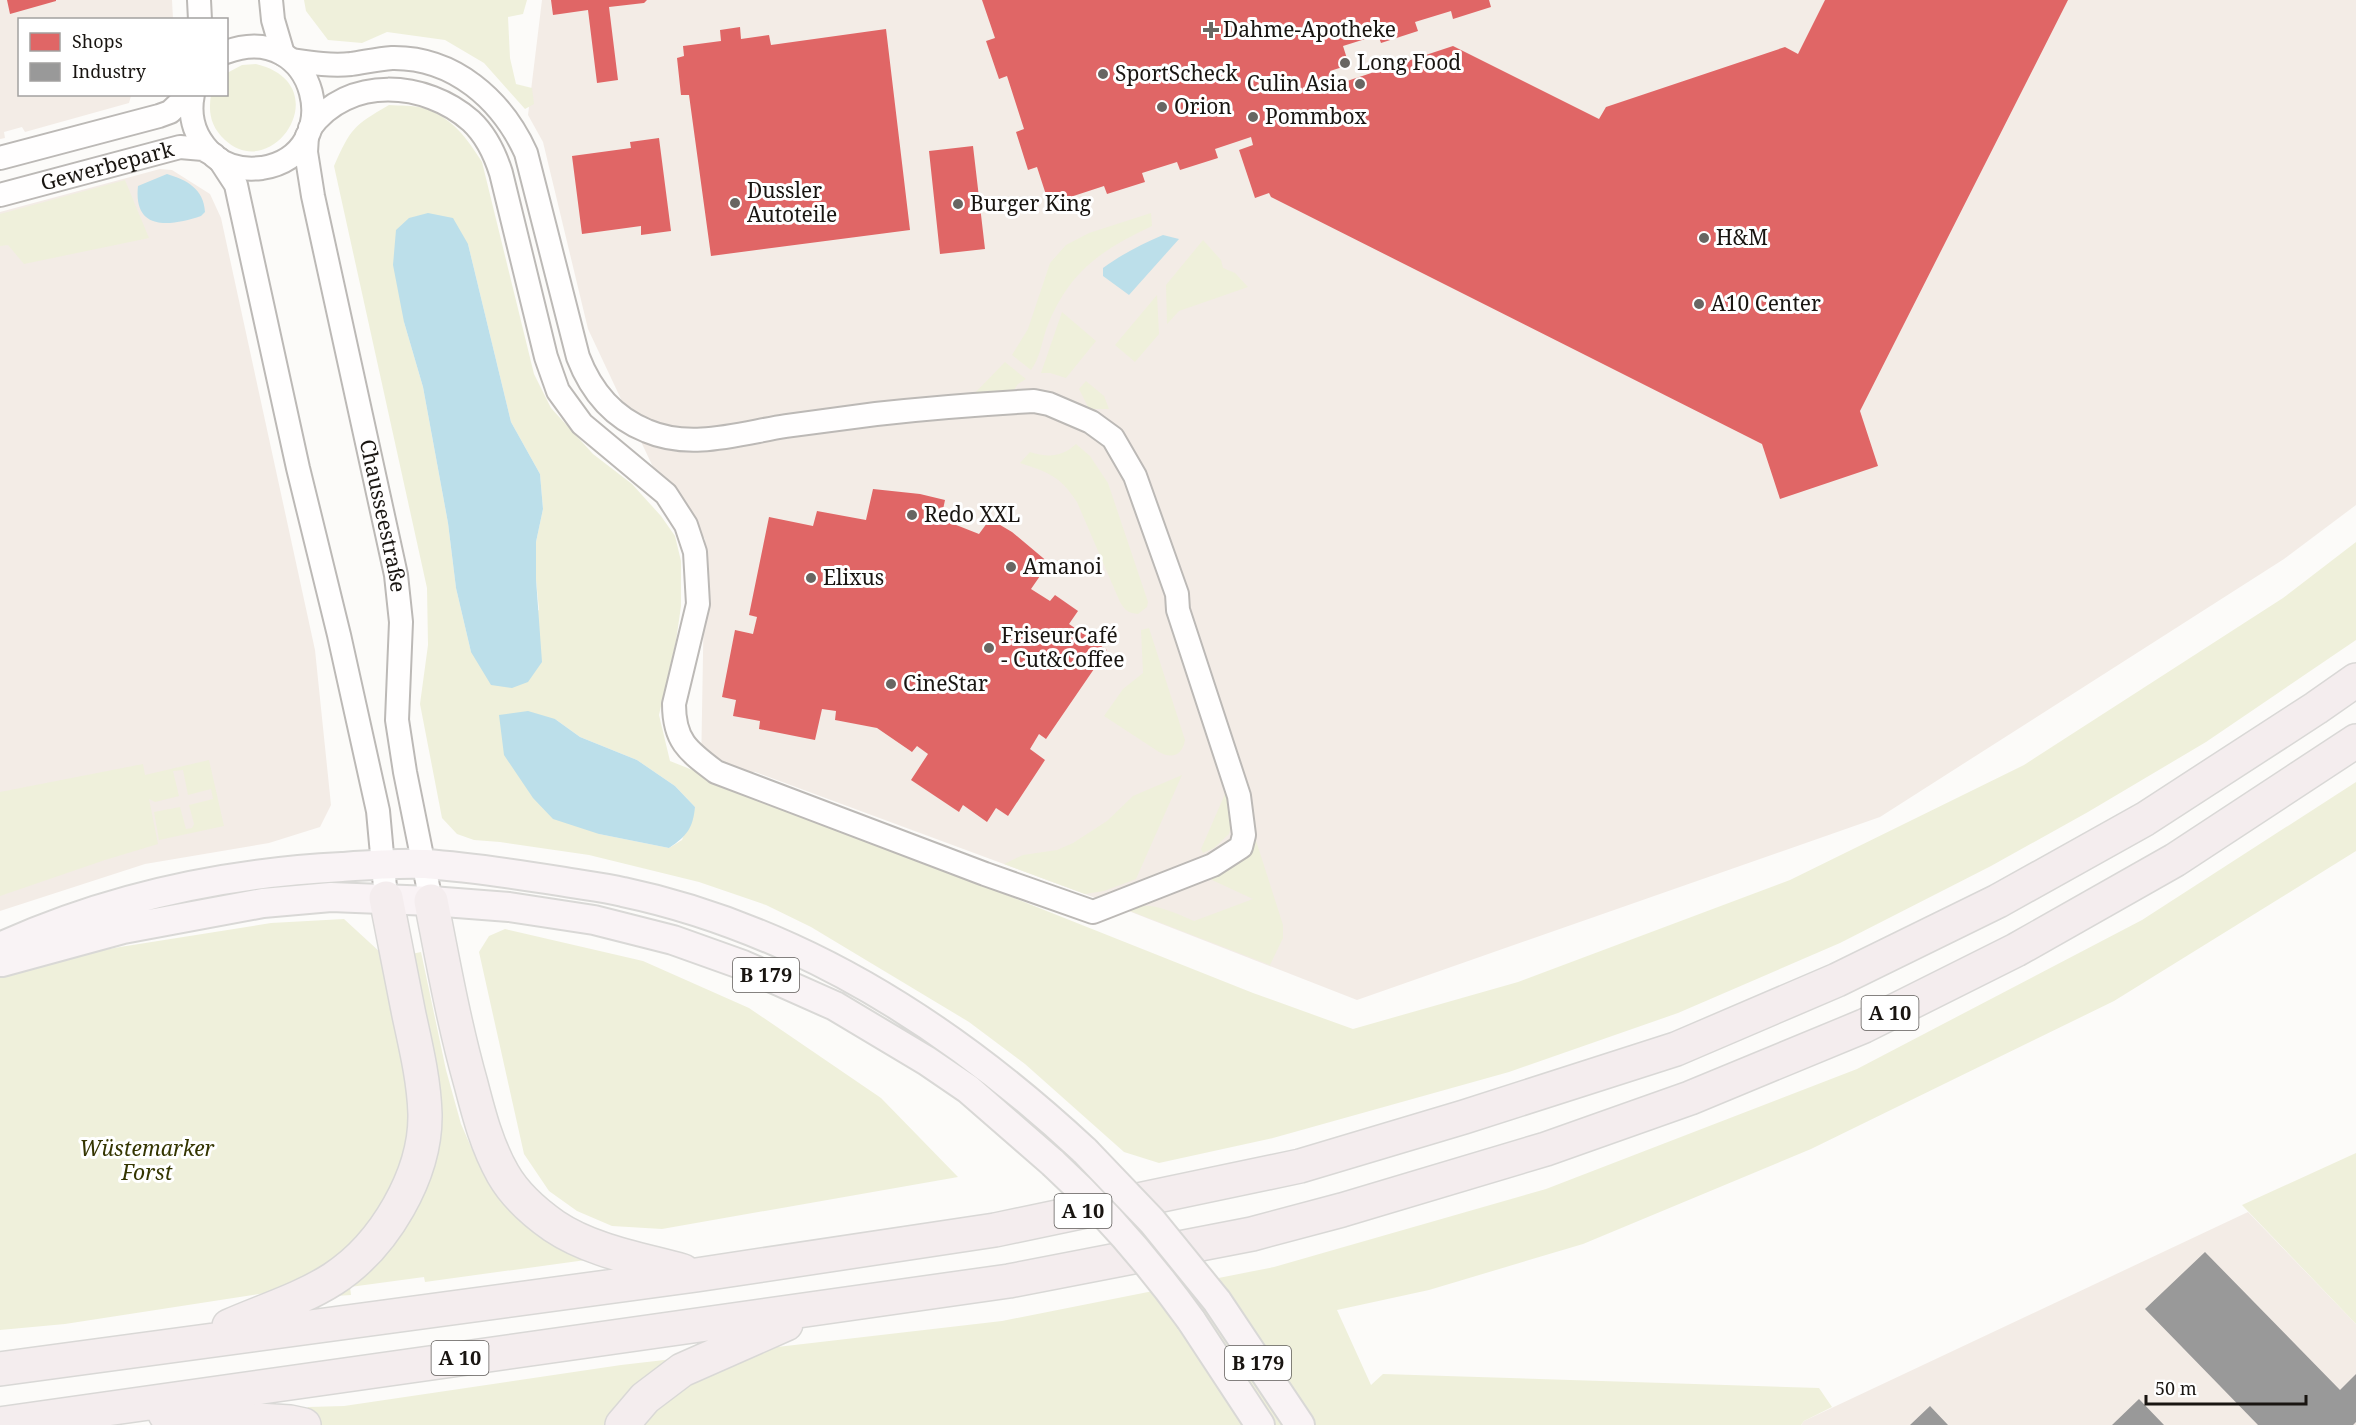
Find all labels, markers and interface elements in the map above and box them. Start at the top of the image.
place label: Dahme-Apotheke [1223,15,1396,43]
legend [18,18,228,96]
marker: Dahme-Apotheke [1204,23,1218,37]
text: Shops [72,29,123,53]
place label: Long Food [1357,48,1461,76]
marker: Long Food [1338,56,1352,70]
text: Industry [72,59,147,83]
place label: SportScheck [1115,59,1238,87]
marker: SportScheck [1096,67,1110,81]
place label: Culin Asia [1247,69,1348,97]
marker: Culin Asia [1353,77,1367,91]
place label: Orion [1174,92,1232,120]
marker: Orion [1155,100,1169,114]
place label: Pommbox [1265,102,1368,130]
marker: Pommbox [1246,110,1260,124]
street label: Gewerbepark [37,134,177,197]
place label: Dussler Autoteile [747,176,837,228]
place label: Burger King [970,189,1092,217]
marker: Dussler Autoteile [728,196,742,210]
marker: Burger King [951,197,965,211]
place label: H&M [1716,223,1768,251]
marker: H&M [1697,231,1711,245]
place label: A10 Center [1711,289,1821,317]
marker: A10 Center [1692,297,1706,311]
street label: Chausseestraße [354,436,413,594]
place label: Redo XXL [924,500,1020,528]
marker: Redo XXL [905,508,919,522]
place label: Amanoi [1023,552,1102,580]
marker: Amanoi [1004,560,1018,574]
place label: Elixus [823,563,884,591]
marker: Elixus [804,571,818,585]
place label: FriseurCafé - Cut&Coffee [1001,621,1125,673]
marker: FriseurCafé - Cut&Coffee [982,641,996,655]
place label: CineStar [903,669,988,697]
marker: CineStar [884,677,898,691]
road number: B 179 [733,958,799,992]
road number: A 10 [1862,996,1918,1030]
park label: Wüstemarker Forst [80,1134,215,1186]
road number: A 10 [1054,1194,1112,1228]
road number: A 10 [432,1341,488,1375]
road number: B 179 [1225,1346,1291,1380]
scale bar [2146,1368,2306,1406]
text: 50 m [2155,1376,2197,1400]

